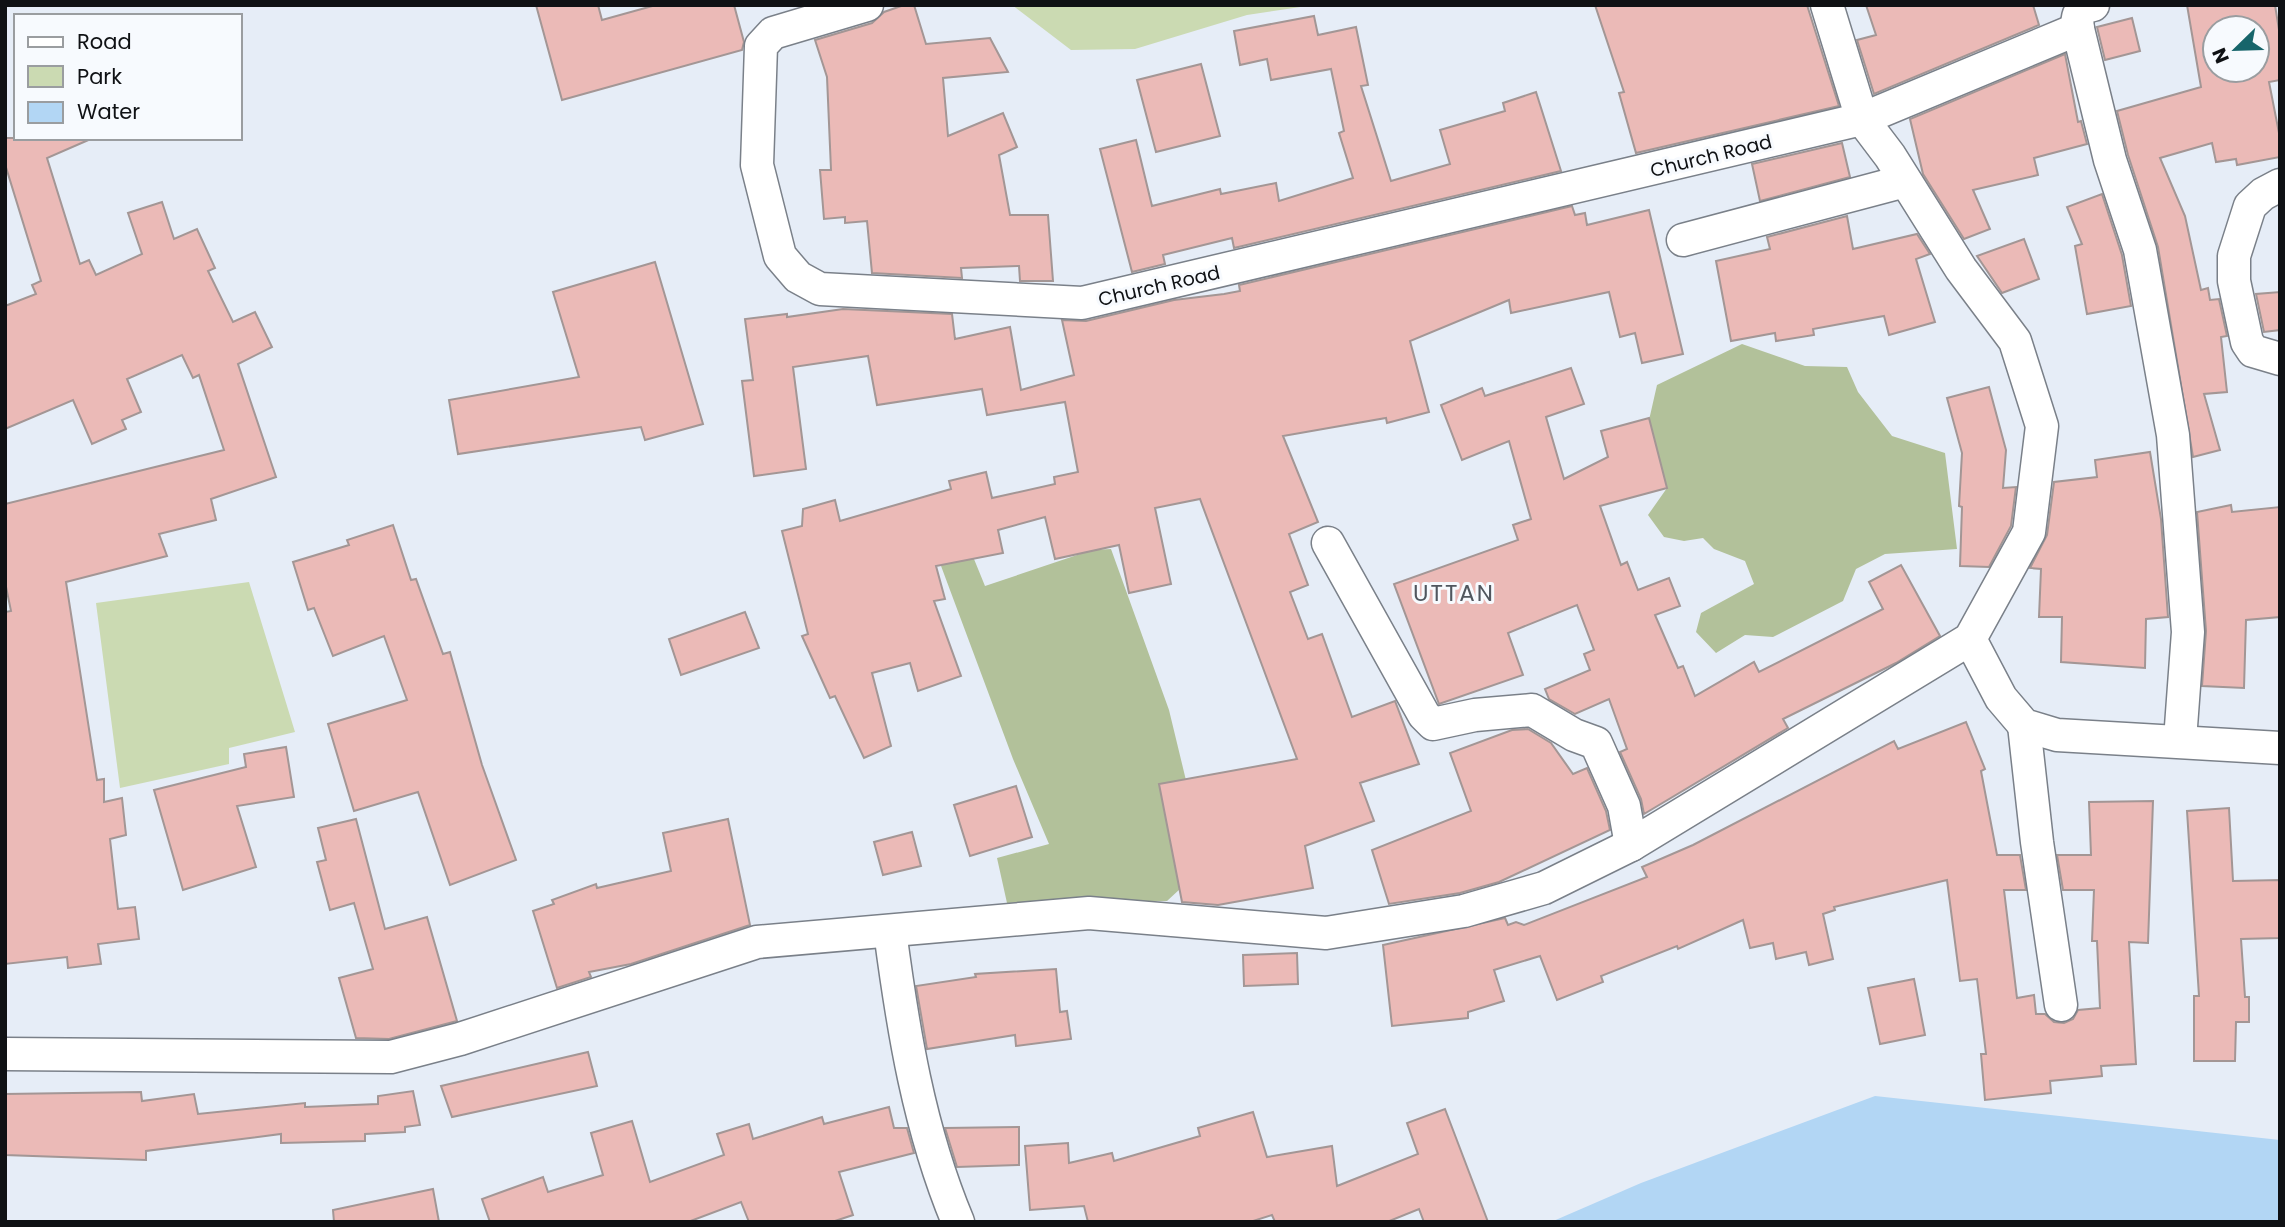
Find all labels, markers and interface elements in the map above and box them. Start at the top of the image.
legend [14,14,242,140]
north arrow [2201,14,2271,84]
text: Road [77,27,132,56]
text: N [2206,44,2236,67]
text: Park [77,62,122,91]
text: Water [77,97,140,126]
street label: Church Road [1647,128,1775,184]
street label: Church Road [1095,259,1223,313]
district label: UTTAN [1413,577,1495,609]

